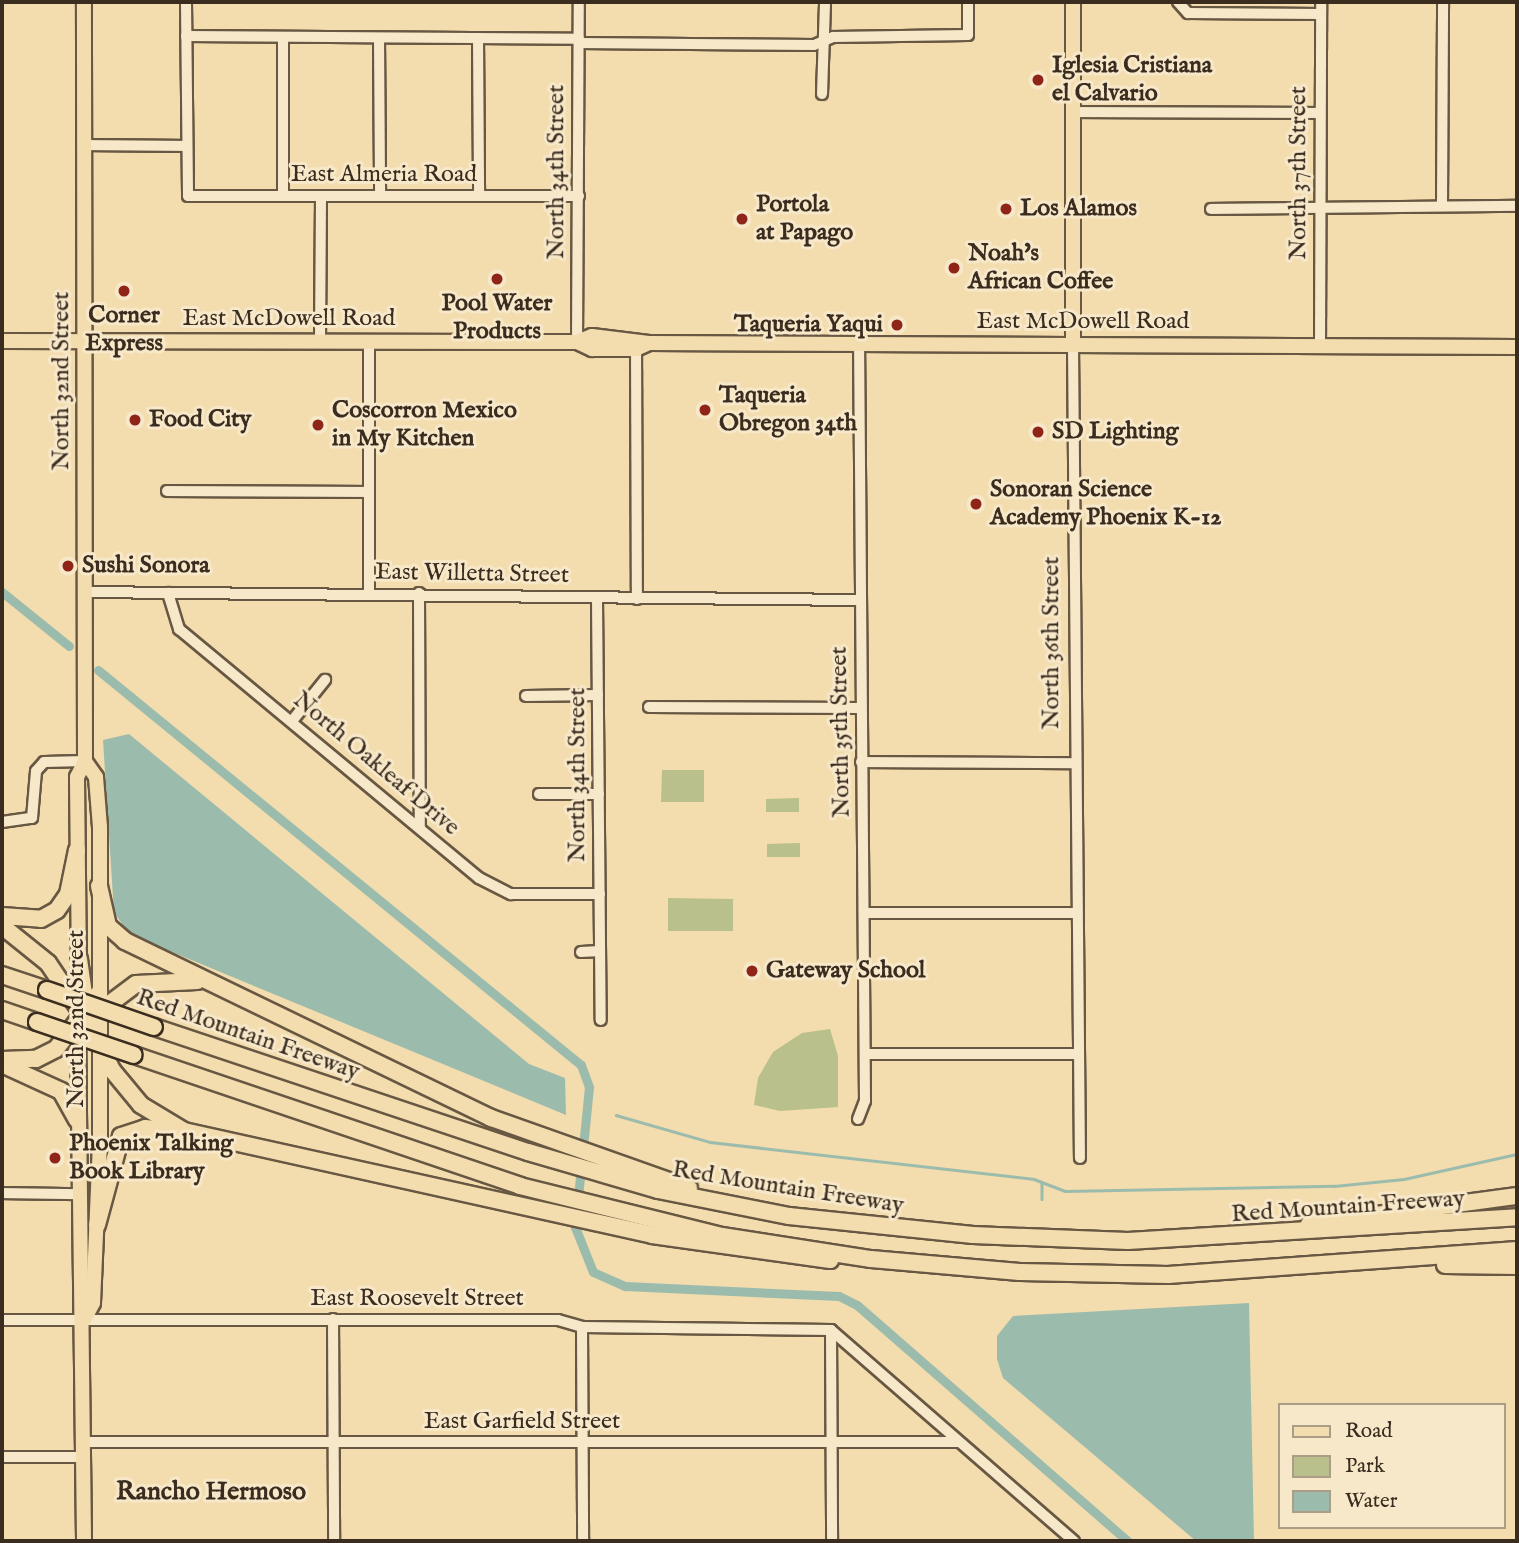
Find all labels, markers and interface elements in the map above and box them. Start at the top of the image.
place label: Iglesia Cristiana el Calvario [1052,52,1212,108]
marker: Iglesia Cristiana el Calvario [1030,72,1046,88]
street label: North 34th Street [543,85,571,259]
street label: North 37th Street [1285,86,1313,260]
street label: East Almeria Road [291,161,477,189]
place label: Portola at Papago [756,191,853,247]
place label: Los Alamos [1020,195,1137,223]
marker: Los Alamos [998,201,1014,217]
marker: Portola at Papago [734,211,750,227]
place label: Noah's African Coffee [968,240,1113,296]
marker: Noah's African Coffee [946,260,962,276]
marker: Pool Water Products [489,271,505,287]
marker: Corner Express [116,283,132,299]
place label: Pool Water Products [442,290,552,346]
street label: North 32nd Street [48,292,76,470]
place label: Corner Express [85,302,163,358]
street label: East McDowell Road [183,305,395,333]
street label: East McDowell Road [977,308,1189,336]
place label: Taqueria Yaqui [734,311,883,339]
marker: Taqueria Yaqui [889,317,905,333]
place label: Taqueria Obregon 34th [719,382,857,438]
place label: Coscorron Mexico in My Kitchen [332,397,517,453]
marker: Taqueria Obregon 34th [697,402,713,418]
place label: Food City [149,406,251,434]
marker: Food City [127,412,143,428]
marker: Coscorron Mexico in My Kitchen [310,417,326,433]
place label: SD Lighting [1052,418,1178,446]
marker: SD Lighting [1030,424,1046,440]
place label: Sonoran Science Academy Phoenix K-12 [990,476,1221,532]
marker: Sonoran Science Academy Phoenix K-12 [968,496,984,512]
place label: Sushi Sonora [82,552,210,580]
street label: North 36th Street [1038,557,1066,729]
marker: Sushi Sonora [60,558,76,574]
street label: East Willetta Street [375,558,569,590]
street label: North 35th Street [825,646,857,818]
street label: North Oakleaf Drive [287,686,465,842]
street label: North 34th Street [564,688,592,862]
street label: North 32nd Street [63,930,91,1108]
place label: Gateway School [766,957,925,985]
marker: Gateway School [744,963,760,979]
street label: Red Mountain Freeway [133,983,363,1087]
place label: Phoenix Talking Book Library [69,1130,233,1186]
marker: Phoenix Talking Book Library [47,1150,63,1166]
street label: Red Mountain Freeway [670,1155,906,1221]
street label: Red Mountain Freeway [1230,1184,1466,1230]
street label: East Roosevelt Street [310,1285,524,1313]
legend [1278,1403,1505,1529]
street label: East Garfield Street [424,1408,620,1436]
text: Road [1345,1418,1392,1445]
text: Park [1345,1453,1385,1480]
district label: Rancho Hermoso [116,1476,306,1508]
text: Water [1345,1488,1397,1515]

